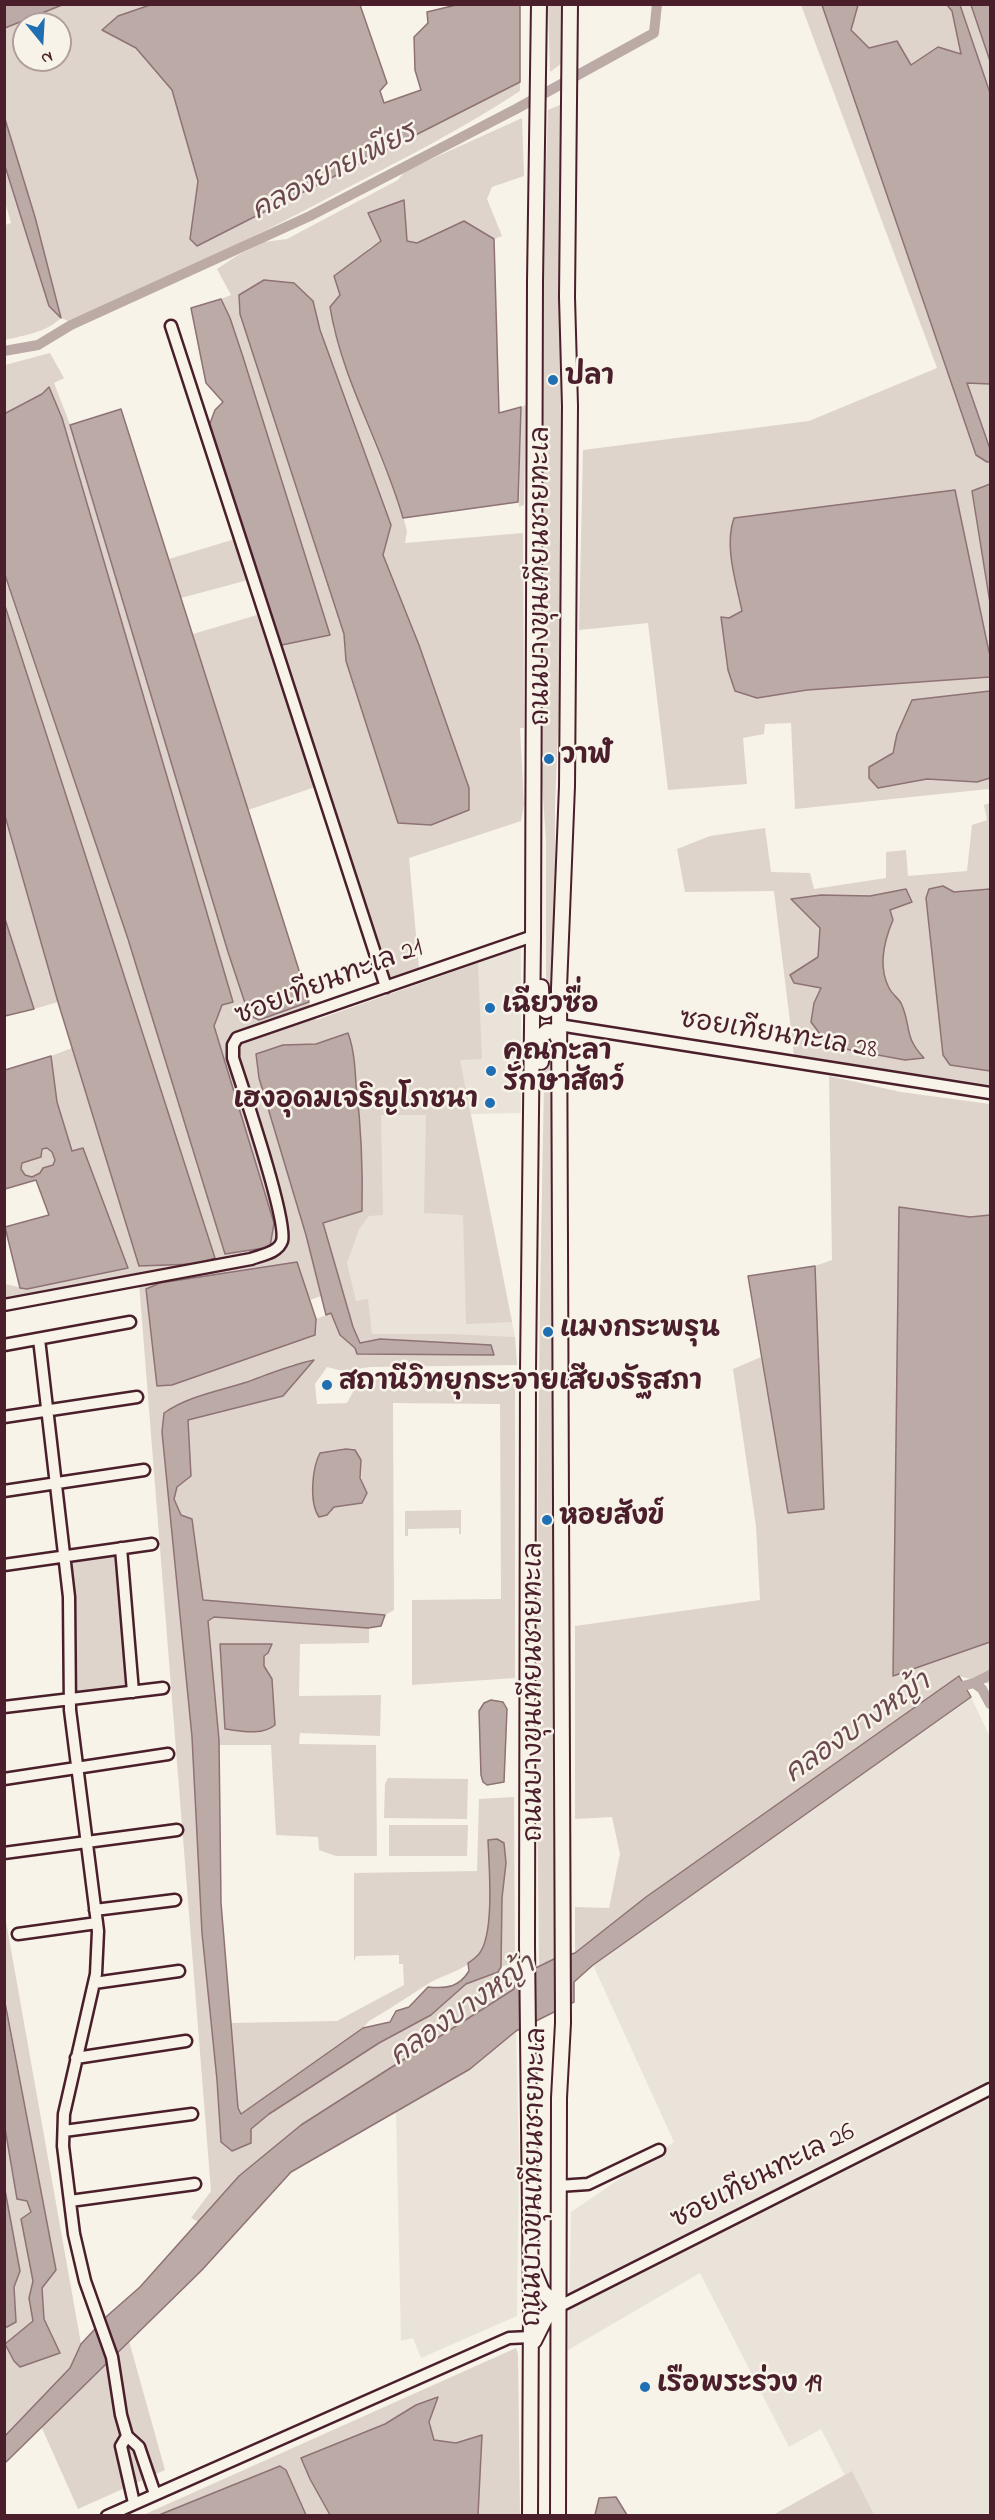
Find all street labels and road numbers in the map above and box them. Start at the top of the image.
street label: ถนนบางขุนเทียนชายทะเล [528,426,560,726]
street label: ซอยเทียนทะเล 21 [232,933,428,1035]
street label: ซอยเทียนทะเล 28 [677,1005,879,1069]
street label: ถนนบางขุนเทียนชายทะเล [521,1542,553,1842]
street label: ถนนบางขุนเทียนชายทะเล [518,2027,556,2327]
street label: ซอยเทียนทะเล 26 [667,2118,861,2238]

